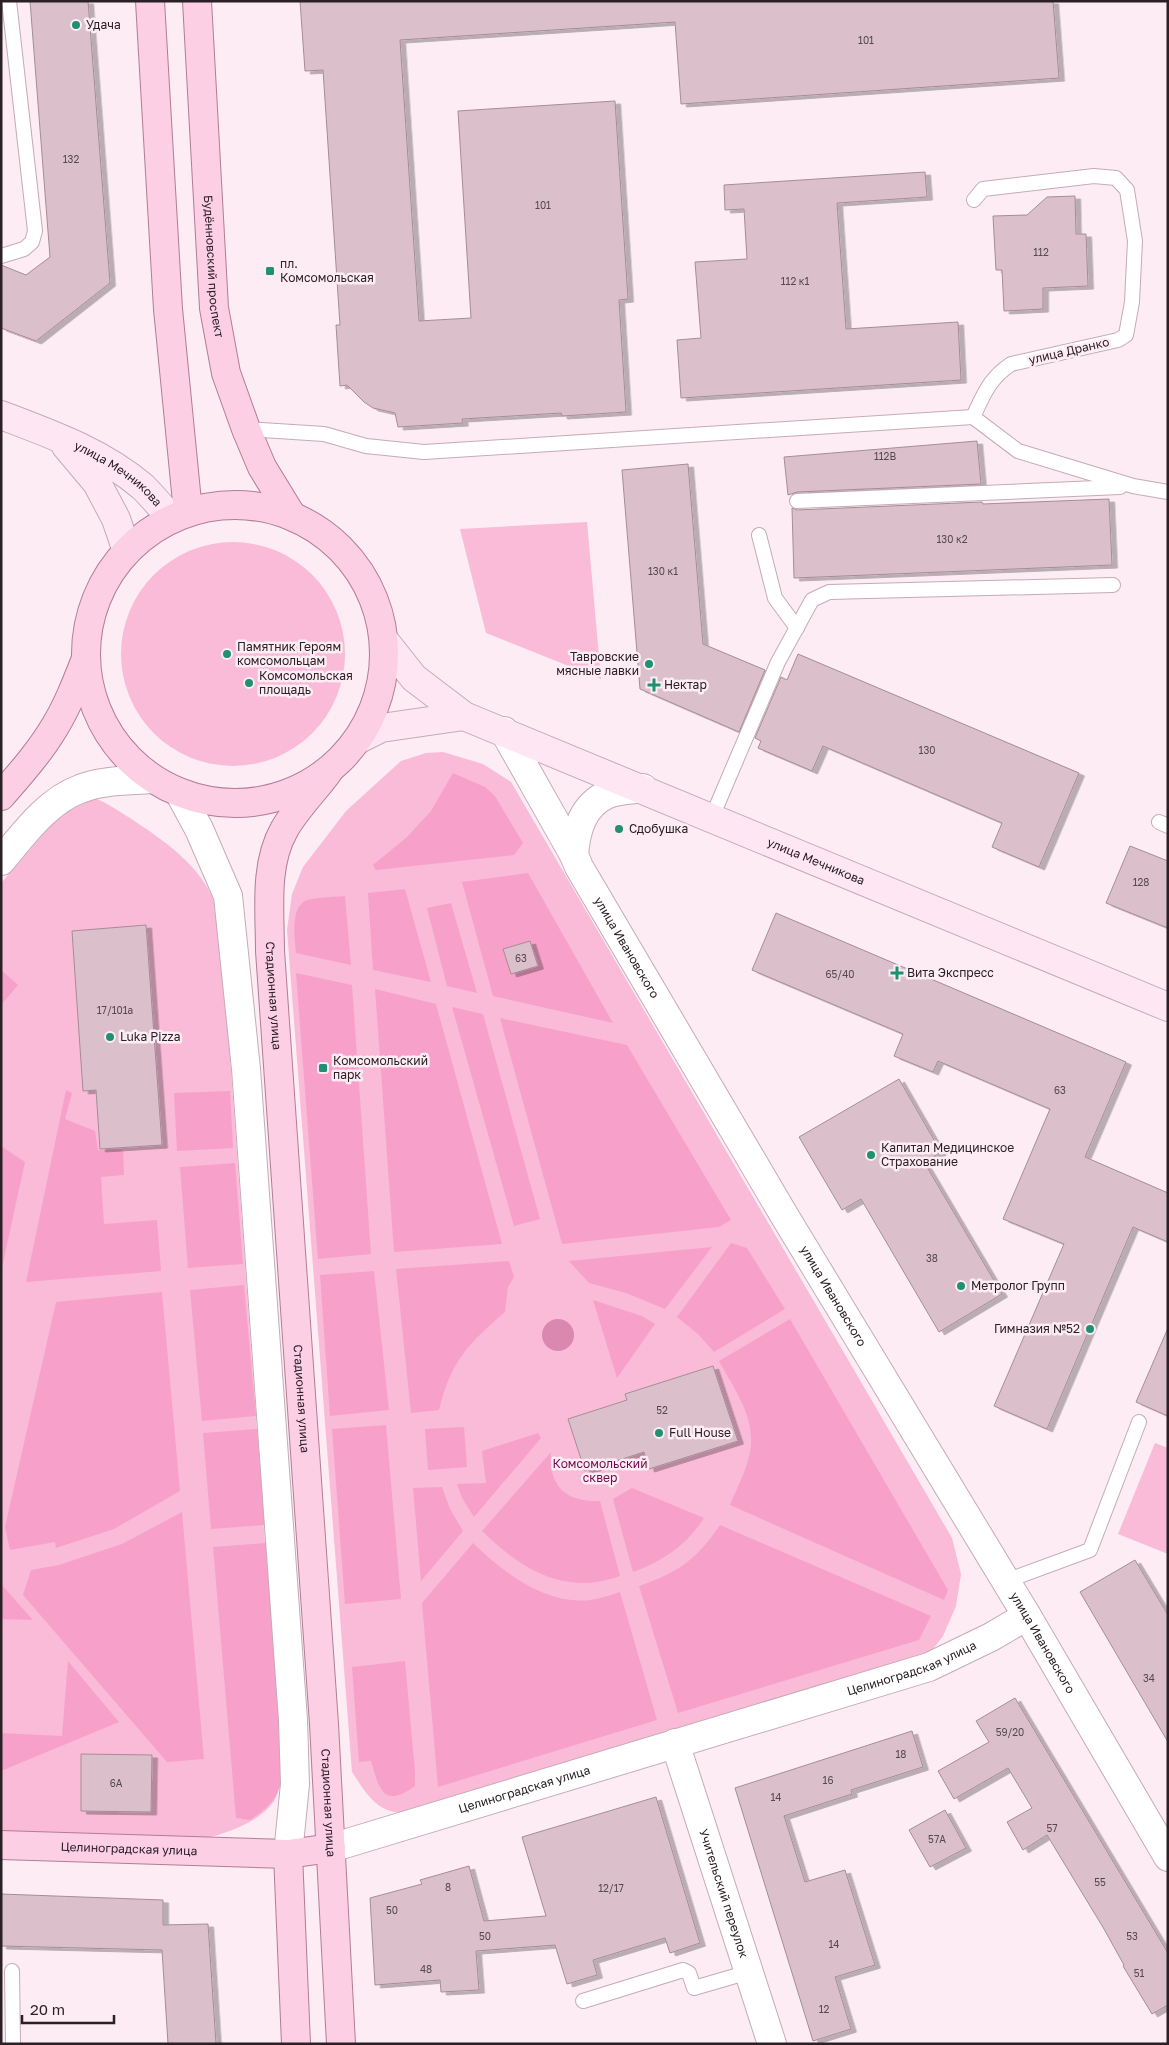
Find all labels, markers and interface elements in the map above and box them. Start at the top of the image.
place label: Удача [86,17,121,32]
marker: Удача [70,19,82,31]
house number: 101 [858,34,874,46]
house number: 132 [63,153,79,165]
street label: Будённовский проспект [201,195,227,339]
house number: 101 [535,199,551,211]
house number: 112 [1033,246,1049,258]
place label: пл. Комсомольская [280,256,374,285]
marker: пл. Комсомольская [264,265,276,277]
house number: 112 к1 [781,275,809,287]
street label: улица Дранко [1027,334,1111,367]
street label: улица Мечникова [72,438,165,509]
house number: 112В [874,450,896,462]
house number: 130 к2 [937,533,968,545]
house number: 130 к1 [648,565,678,577]
place label: Памятник Героям комсомольцам [237,639,341,668]
marker: Памятник Героям комсомольцам [221,648,233,660]
place label: Тавровские мясные лавки [556,649,639,678]
marker: Тавровские мясные лавки [643,658,655,670]
place label: Комсомольская площадь [259,668,353,697]
marker: Комсомольская площадь [243,677,255,689]
place label: Нектар [664,677,707,692]
marker: Нектар [648,679,660,691]
house number: 130 [919,744,935,756]
place label: Сдобушка [629,821,688,836]
marker: Сдобушка [613,823,625,835]
street label: улица Мечникова [765,834,867,888]
house number: 128 [1133,876,1149,888]
street label: улица Ивановского [591,894,663,1001]
street label: Стадионная улица [263,941,285,1050]
house number: 63 [515,952,527,964]
place label: Вита Экспресс [907,965,994,980]
marker: Вита Экспресс [891,967,903,979]
house number: 65/40 [826,968,854,980]
house number: 17/101а [97,1004,133,1016]
place label: Luka Pizza [120,1029,181,1044]
marker: Luka Pizza [104,1031,116,1043]
place label: Комсомольский парк [333,1053,428,1082]
marker: Комсомольский парк [317,1062,329,1074]
house number: 63 [1054,1084,1066,1096]
place label: Капитал Медицинское Страхование [881,1140,1014,1169]
marker: Капитал Медицинское Страхование [865,1149,877,1161]
street label: улица Ивановского [797,1243,870,1349]
house number: 38 [926,1252,938,1264]
place label: Метролог Групп [971,1278,1065,1293]
marker: Метролог Групп [955,1280,967,1292]
place label: Гимназия №52 [994,1321,1080,1336]
marker: Гимназия №52 [1084,1323,1096,1335]
street label: Стадионная улица [290,1344,313,1454]
house number: 52 [656,1404,668,1416]
place label: Full House [669,1425,731,1440]
marker: Full House [653,1427,665,1439]
park label: Комсомольский сквер [553,1456,647,1485]
street label: улица Ивановского [1007,1589,1079,1696]
street label: Целиноградская улица [845,1637,979,1698]
house number: 34 [1143,1672,1155,1684]
house number: 59/20 [996,1726,1024,1738]
street label: Стадионная улица [318,1748,339,1858]
house number: 18 [896,1748,906,1760]
street label: Целиноградская улица [456,1762,592,1816]
house number: 16 [823,1774,833,1786]
house number: 6А [110,1777,123,1789]
house number: 14 [771,1791,781,1803]
house number: 57 [1046,1822,1058,1834]
street label: Учительский переулок [696,1827,752,1960]
house number: 57А [928,1833,946,1845]
street label: Целиноградская улица [60,1839,198,1858]
house number: 55 [1094,1876,1106,1888]
house number: 8 [445,1881,451,1893]
house number: 12/17 [598,1882,624,1894]
house number: 50 [386,1904,398,1916]
house number: 50 [479,1930,491,1942]
house number: 53 [1126,1930,1138,1942]
house number: 14 [829,1938,839,1950]
house number: 48 [420,1963,432,1975]
house number: 51 [1134,1967,1144,1979]
scale bar [22,1992,115,2024]
text: 20 m [30,2000,65,2018]
house number: 12 [819,2003,830,2015]

